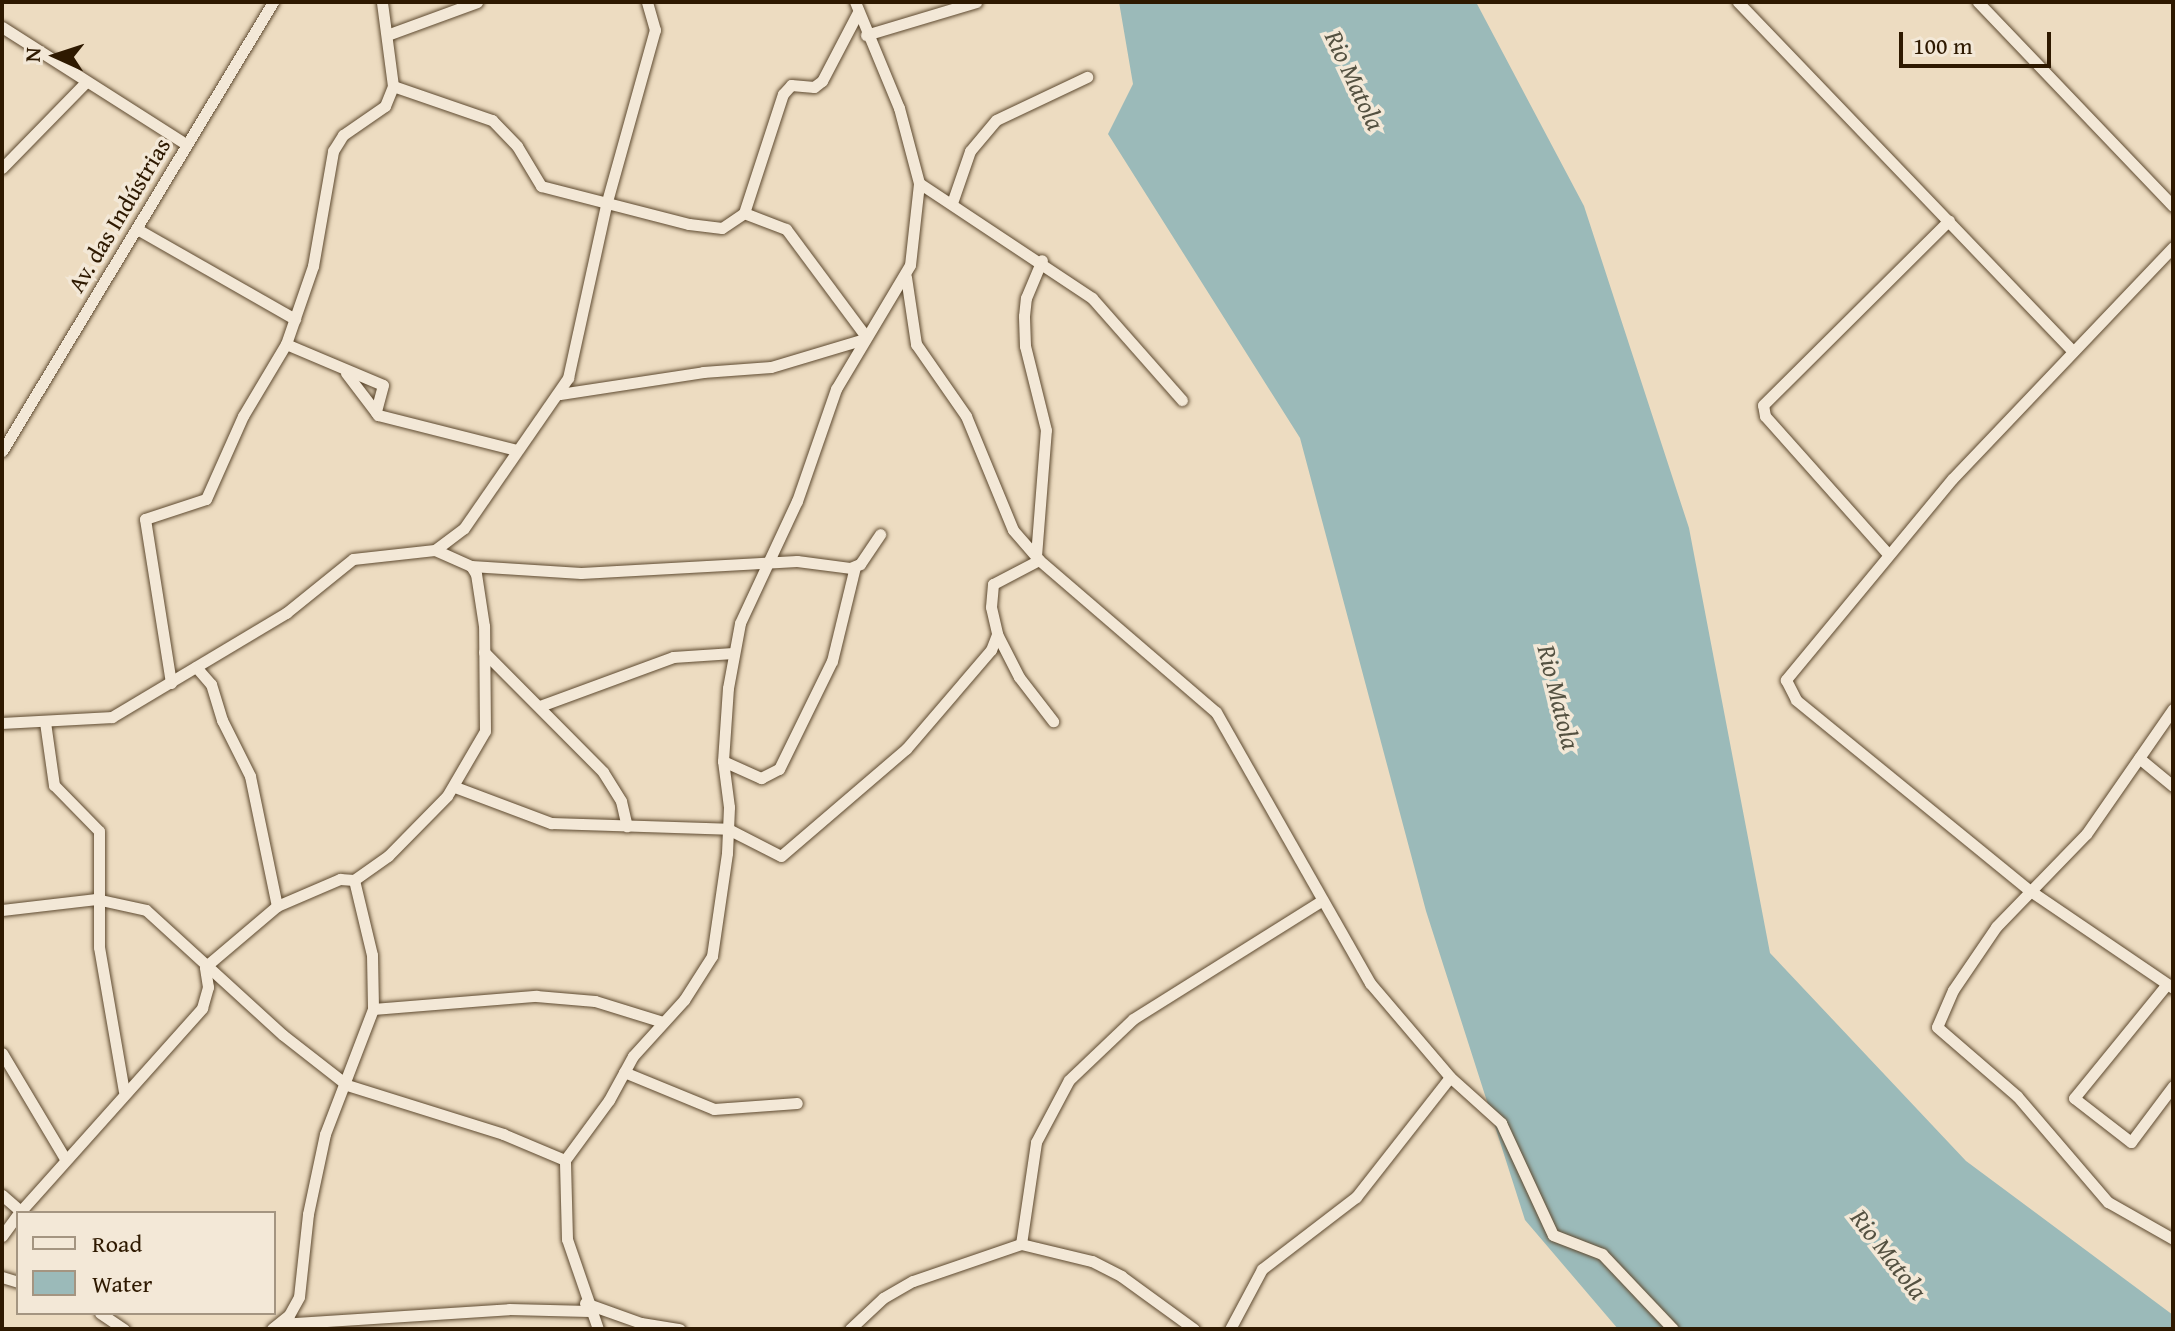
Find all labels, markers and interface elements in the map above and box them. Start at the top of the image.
north arrow [16,16,96,96]
scale bar [1903,16,2055,66]
water label: Rio Matola [1318,25,1392,135]
text: 100 m [1913,28,1973,63]
text: N [16,47,48,63]
street label: Av. das Indústrias [62,132,176,298]
water label: Rio Matola [1531,642,1587,752]
water label: Rio Matola [1844,1203,1934,1305]
legend [16,1211,276,1315]
text: Road [92,1226,142,1261]
text: Water [92,1266,152,1301]

